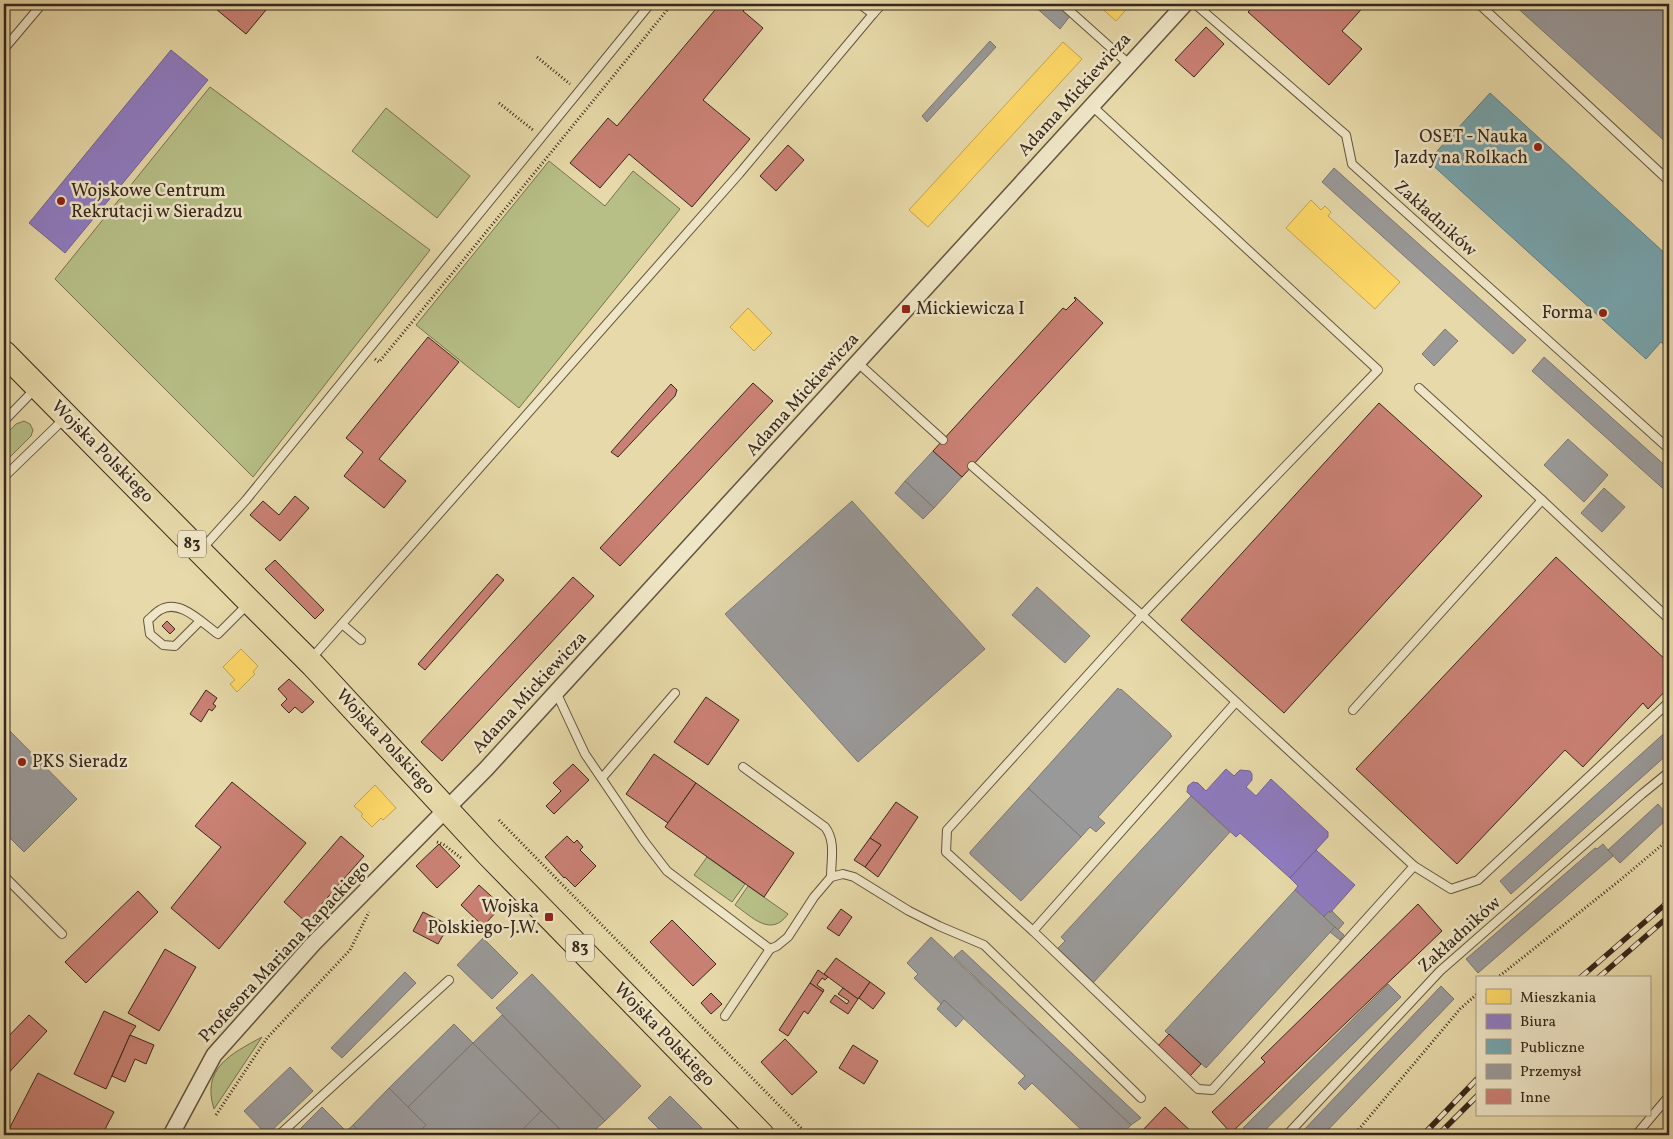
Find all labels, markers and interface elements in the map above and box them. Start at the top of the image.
street label: Adama Mickiewicza [1013,28,1137,162]
place label: OSET - Nauka Jazdy na Rolkach [1394,125,1528,171]
marker: OSET - Nauka Jazdy na Rolkach [1532,141,1544,153]
street label: Zakładników [1388,175,1482,263]
place label: Wojskowe Centrum Rekrutacji w Sieradzu [71,179,243,225]
marker: Wojskowe Centrum Rekrutacji w Sieradzu [55,195,67,207]
place label: Mickiewicza I [916,297,1025,322]
place label: Forma [1542,301,1593,326]
marker: Mickiewicza I [900,303,912,315]
marker: Forma [1597,307,1609,319]
street label: Adama Mickiewicza [741,328,865,462]
street label: Wojska Polskiego [45,395,159,509]
road number: 83 [178,530,206,558]
street label: Adama Mickiewicza [467,626,593,760]
street label: Wojska Polskiego [329,684,441,800]
place label: PKS Sieradz [32,750,128,775]
marker: PKS Sieradz [16,756,28,768]
street label: Profesora Mariana Rapackiego [194,855,376,1049]
street label: Zakładników [1413,891,1507,979]
place label: Wojska Polskiego-J.W. [427,895,539,941]
marker: Wojska Polskiego-J.W. [543,911,555,923]
road number: 83 [566,934,594,961]
legend [1476,976,1650,1116]
street label: Wojska Polskiego [608,977,720,1093]
text: Mieszkania [1520,988,1596,1009]
text: Biura [1520,1012,1556,1033]
text: Publiczne [1520,1038,1585,1059]
text: Przemysł [1520,1062,1582,1083]
text: Inne [1520,1088,1550,1109]

